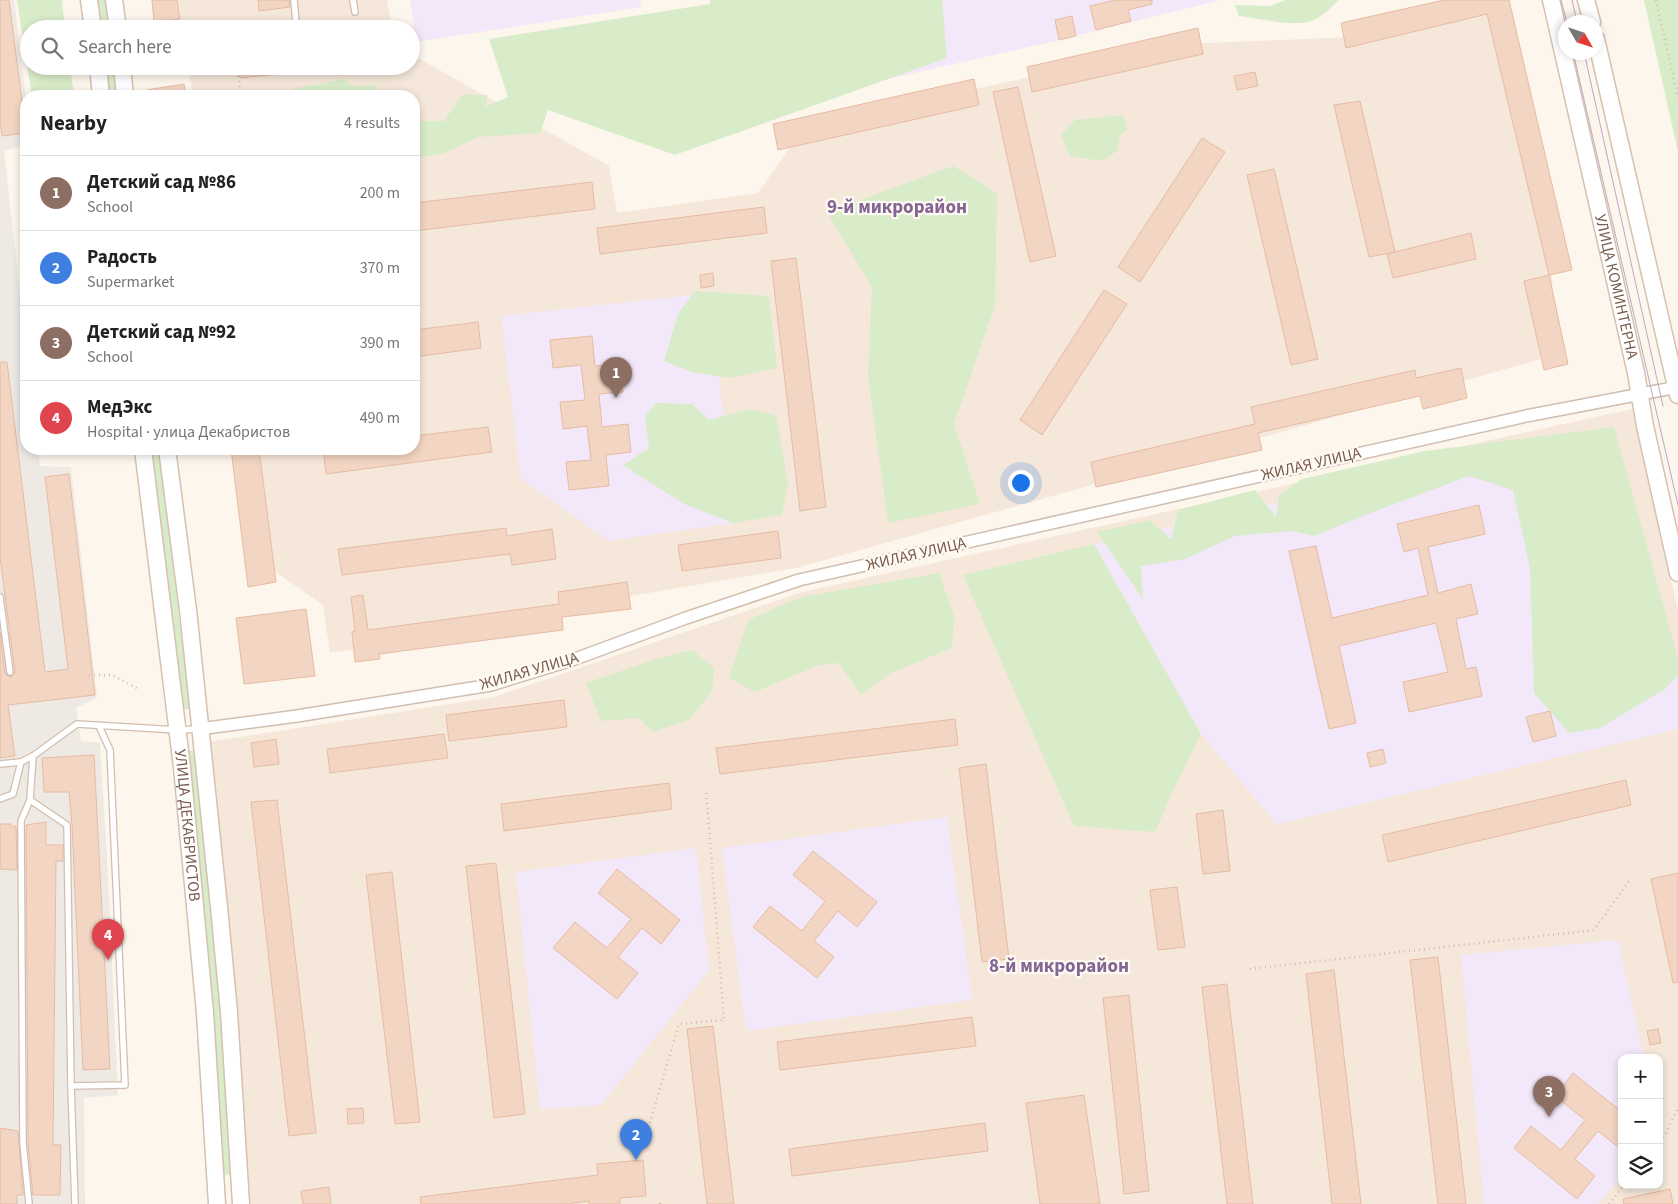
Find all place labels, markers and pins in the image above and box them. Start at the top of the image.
pin: 1 [600,357,632,398]
pin: 4 [92,919,124,960]
pin: 3 [1533,1076,1565,1117]
pin: 2 [620,1119,652,1160]

